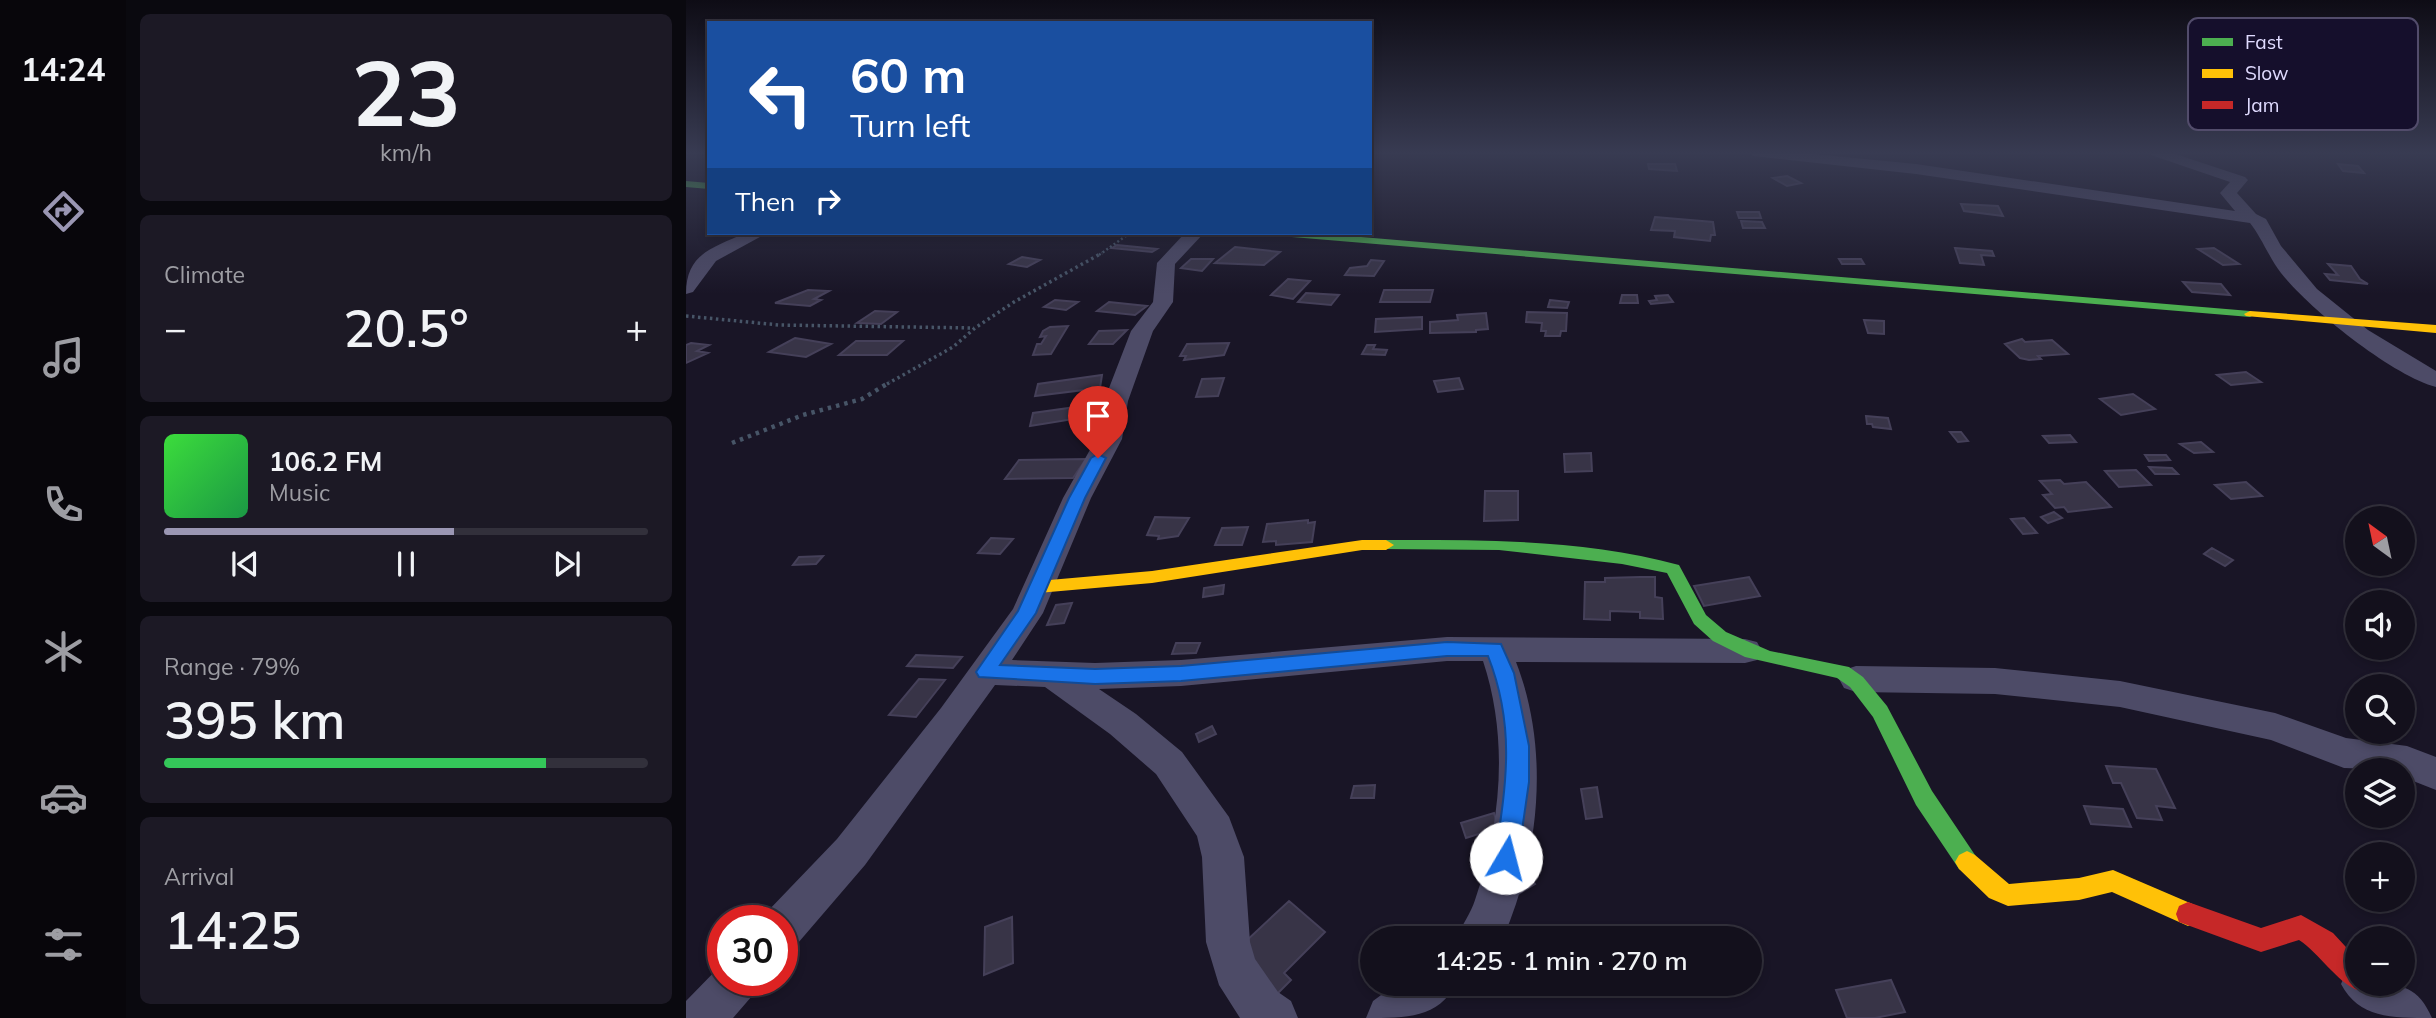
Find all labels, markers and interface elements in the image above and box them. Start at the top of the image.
legend [2188,18,2418,130]
text: Fast [2245,30,2283,54]
text: 23 [351,35,461,149]
text: 60 m [850,44,966,105]
text: 14:24 [21,49,105,89]
icon: left [735,49,826,140]
text: Slow [2245,61,2289,85]
text: Jam [2245,93,2279,117]
text: Turn left [850,105,970,145]
text: km/h [380,138,432,167]
icon: right [809,182,847,220]
text: Then [735,185,795,218]
icon: directions [39,187,88,236]
text: Climate [164,260,245,289]
text: 20.5° [343,295,469,360]
text: − [164,304,187,352]
text: + [625,304,648,352]
icon: music [39,333,88,382]
pin [1068,386,1128,458]
icon: arrive [1079,397,1117,435]
text: 106.2 FM [269,445,382,478]
text: Music [269,478,330,507]
icon: phone [39,480,88,529]
north arrow [2345,506,2415,576]
map controls [2345,506,2415,996]
icon: previous [226,545,264,583]
icon: pause [387,545,425,583]
icon: next [548,545,586,583]
button: sound [2345,590,2415,660]
icon: climate [39,627,88,676]
text: Range · 79% [164,652,300,681]
button: search [2345,674,2415,744]
text: 395 km [164,687,345,752]
button: layers [2345,758,2415,828]
icon: car [39,773,88,822]
position arrow [1469,821,1543,895]
button: + [2345,842,2415,912]
text: Arrival [164,862,234,891]
text: 14:25 [164,897,301,962]
speed limit sign: 30 [707,905,798,996]
icon: filters [39,920,88,969]
button: − [2345,926,2415,996]
text: 14:25 · 1 min · 270 m [1434,944,1688,977]

